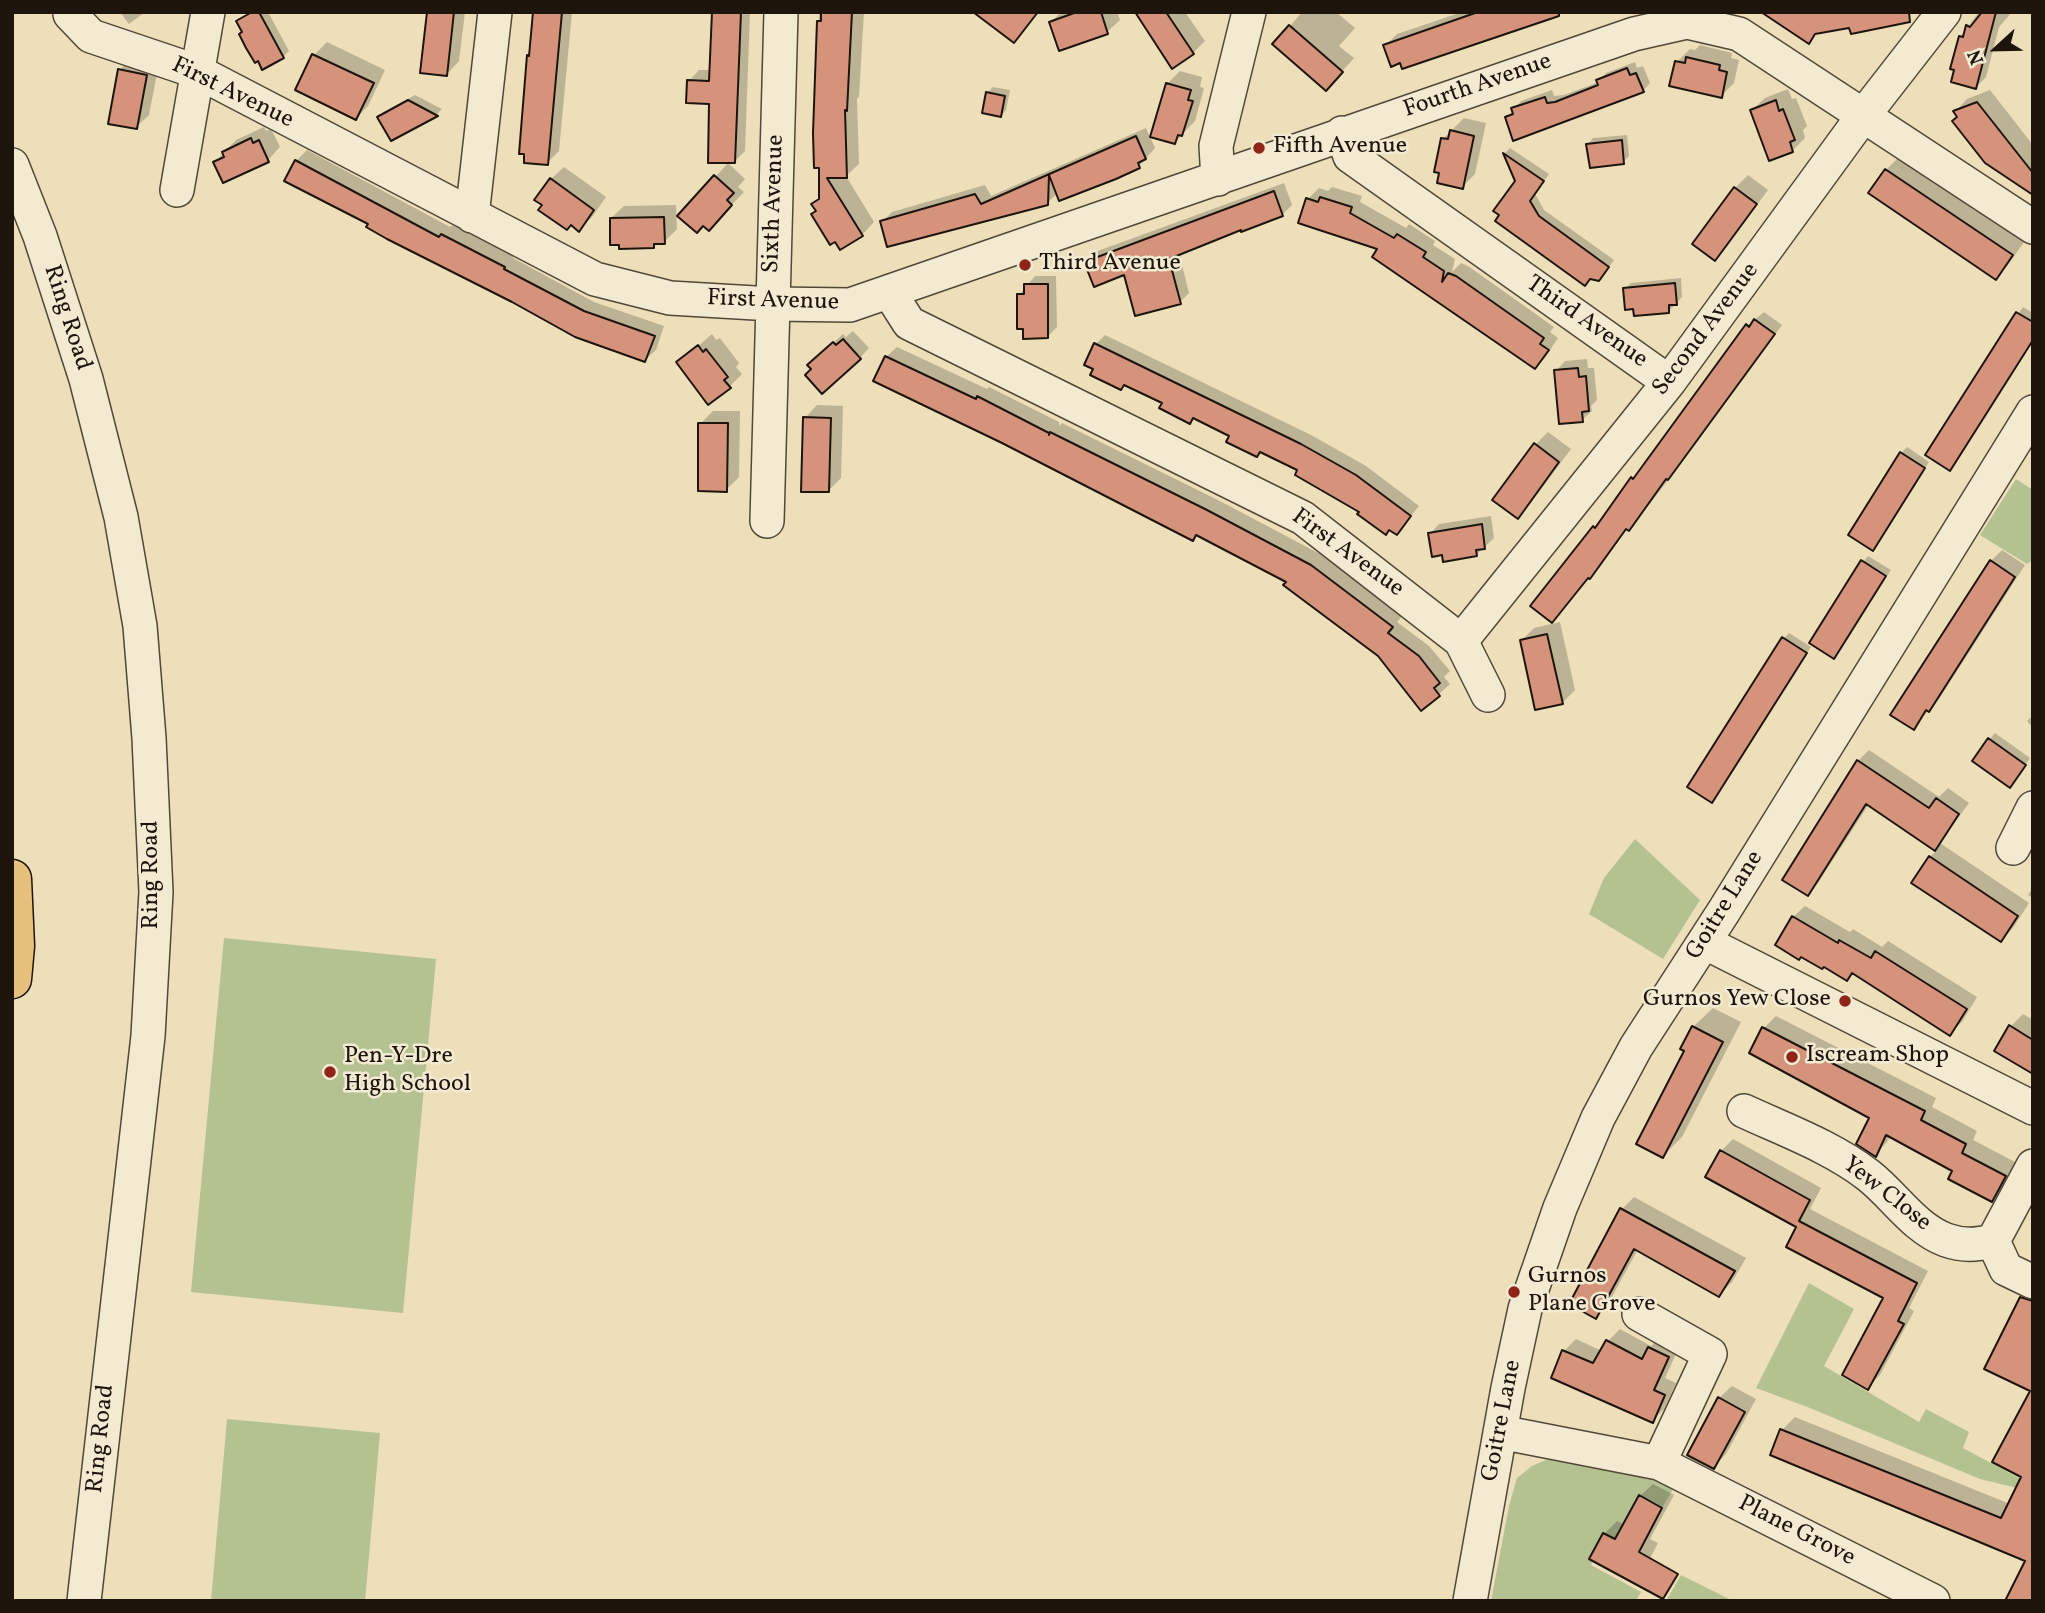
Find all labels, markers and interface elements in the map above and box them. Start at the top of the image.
north arrow [1961,14,2031,84]
text: N [1962,46,1991,68]
street label: Fourth Avenue [1400,48,1556,126]
street label: First Avenue [166,52,298,136]
street label: Sixth Avenue [758,134,792,274]
place label: Fifth Avenue [1273,134,1407,162]
marker: Fifth Avenue [1251,140,1267,156]
place label: Third Avenue [1039,251,1181,279]
marker: Third Avenue [1017,257,1033,273]
street label: Second Avenue [1648,258,1766,402]
street label: Ring Road [35,262,97,374]
street label: Third Avenue [1520,270,1652,376]
street label: First Avenue [707,285,839,319]
street label: First Avenue [1285,504,1409,604]
street label: Ring Road [139,820,167,930]
street label: Goitre Lane [1681,846,1771,966]
place label: Gurnos Yew Close [1643,987,1831,1015]
marker: Gurnos Yew Close [1837,993,1853,1009]
place label: Iscream Shop [1806,1043,1949,1071]
place label: Pen-Y-Dre High School [344,1044,471,1100]
marker: Iscream Shop [1784,1049,1800,1065]
marker: Pen-Y-Dre High School [322,1064,338,1080]
street label: Yew Close [1836,1151,1936,1239]
place label: Gurnos Plane Grove [1528,1264,1656,1320]
marker: Gurnos Plane Grove [1506,1284,1522,1300]
street label: Goitre Lane [1477,1358,1529,1484]
street label: Ring Road [82,1383,122,1495]
street label: Plane Grove [1733,1490,1859,1574]

